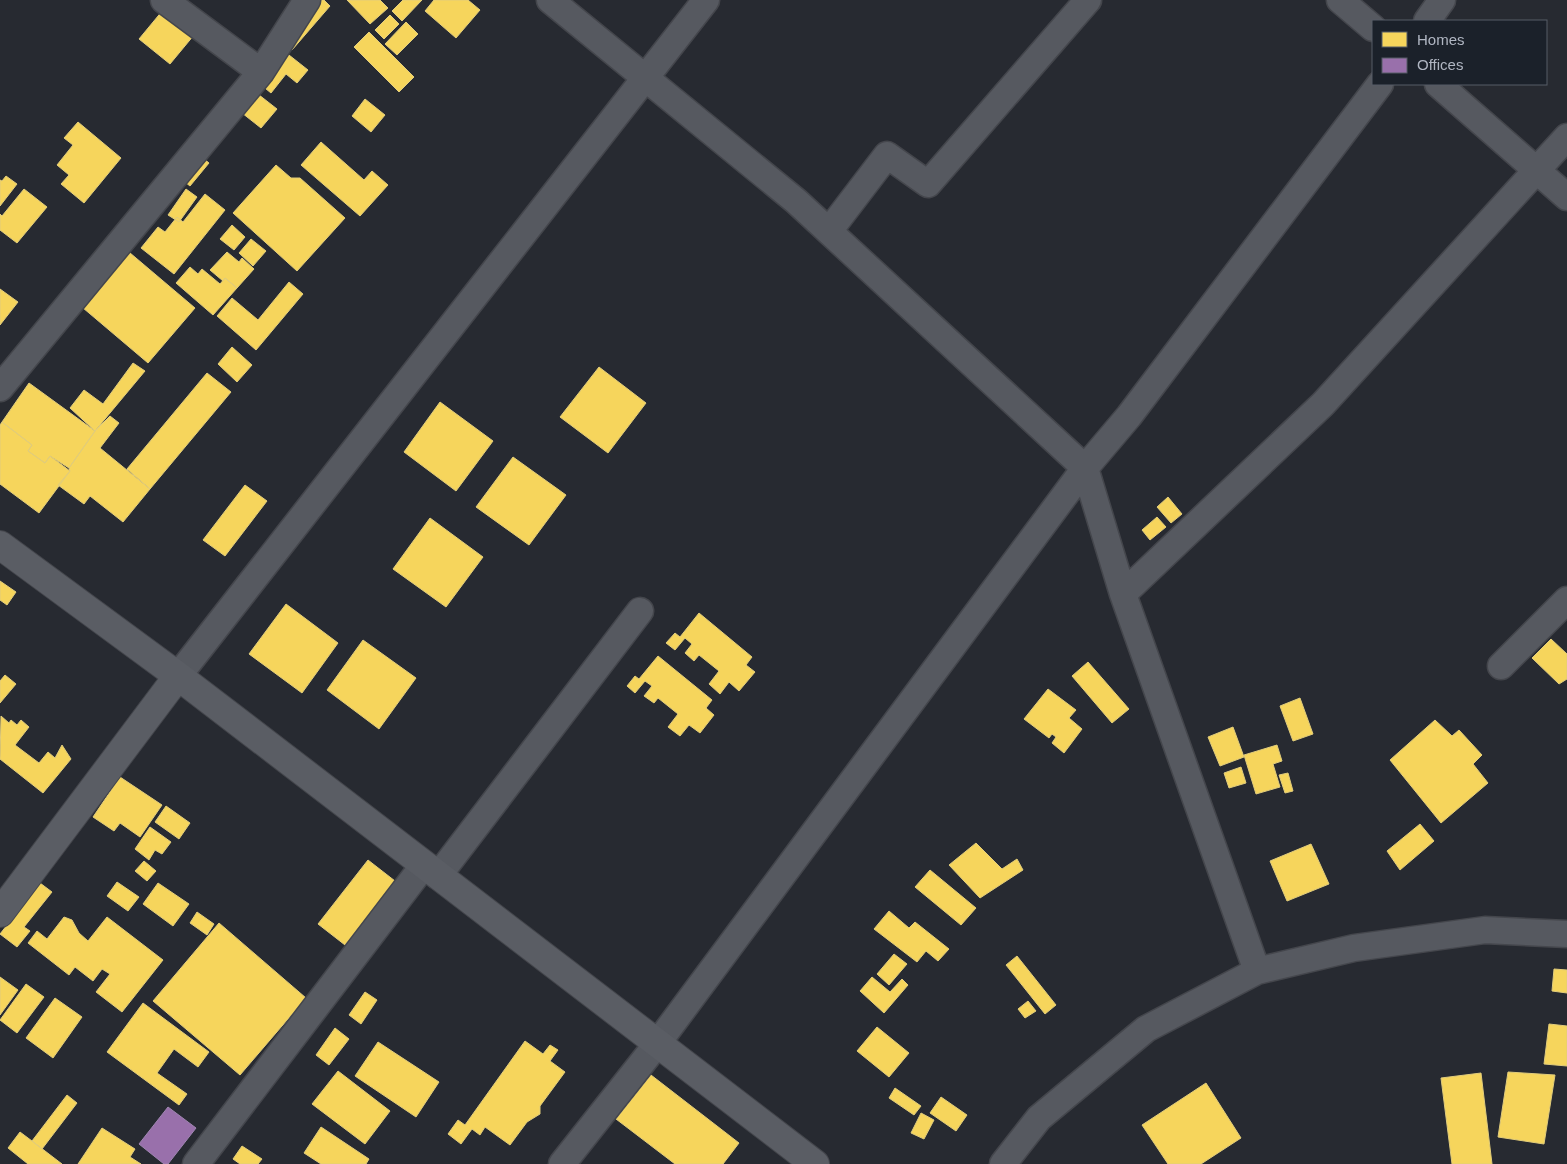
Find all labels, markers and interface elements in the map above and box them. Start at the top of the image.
legend [1372,20,1547,85]
text: Homes [1417,31,1465,48]
text: Offices [1417,56,1463,73]

